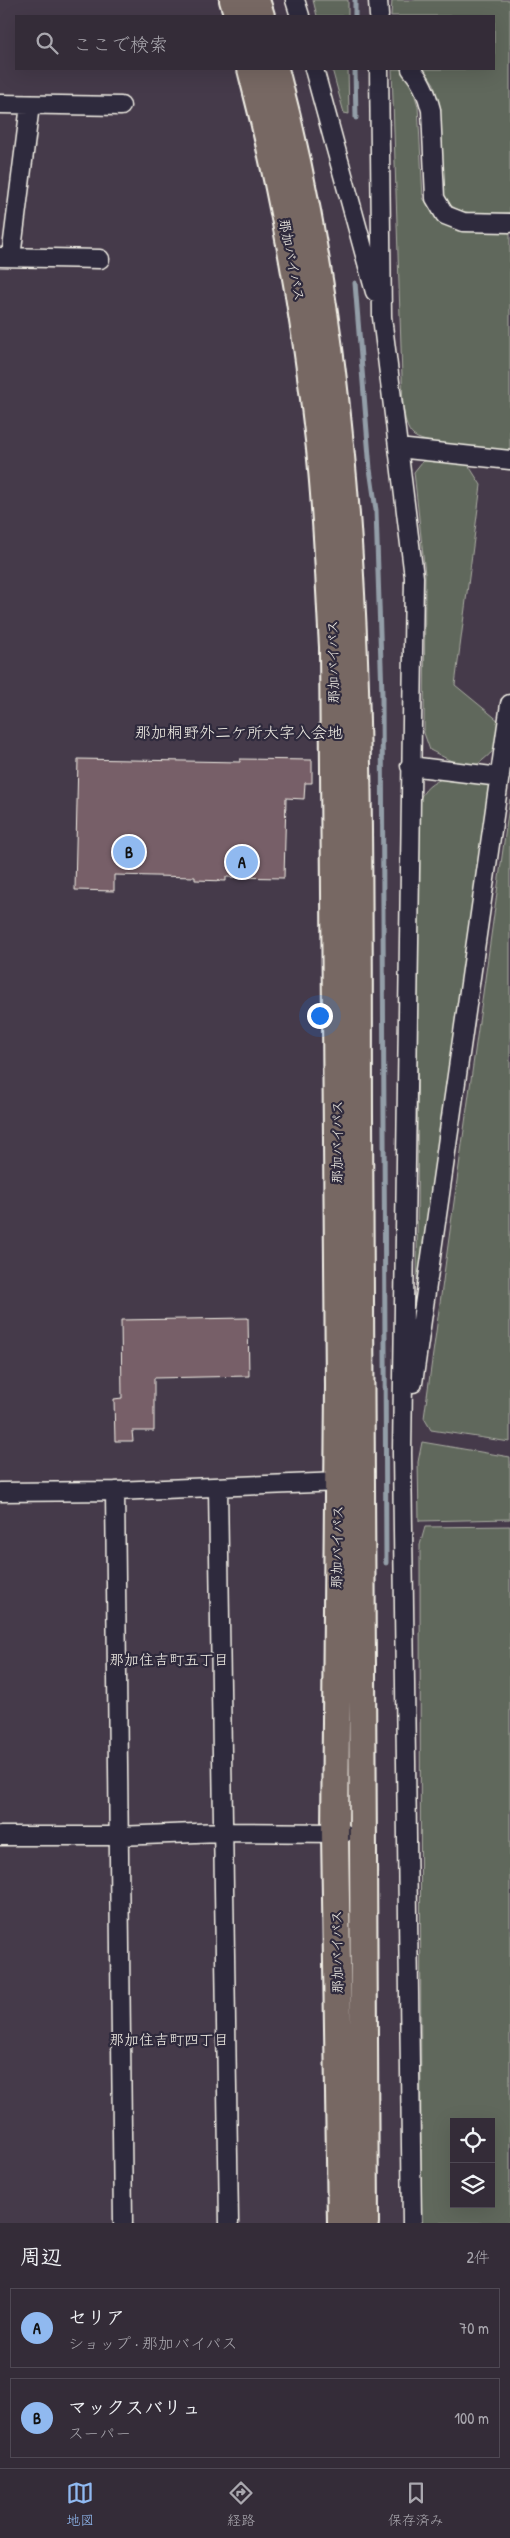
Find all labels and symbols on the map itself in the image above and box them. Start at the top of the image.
street label: 那加バイパス [275,217,310,303]
street label: 那加バイパス [322,620,343,704]
district label: 那加桐野外二ケ所大字入会地 [135,721,343,743]
pin: B [113,833,145,871]
pin: A [226,843,258,881]
your location [307,1003,333,1029]
street label: 那加バイパス [327,1100,346,1184]
street label: 那加バイパス [326,1505,347,1589]
district label: 那加住吉町五丁目 [109,1649,229,1670]
street label: 那加バイパス [326,1910,347,1994]
district label: 那加住吉町四丁目 [109,2029,229,2050]

